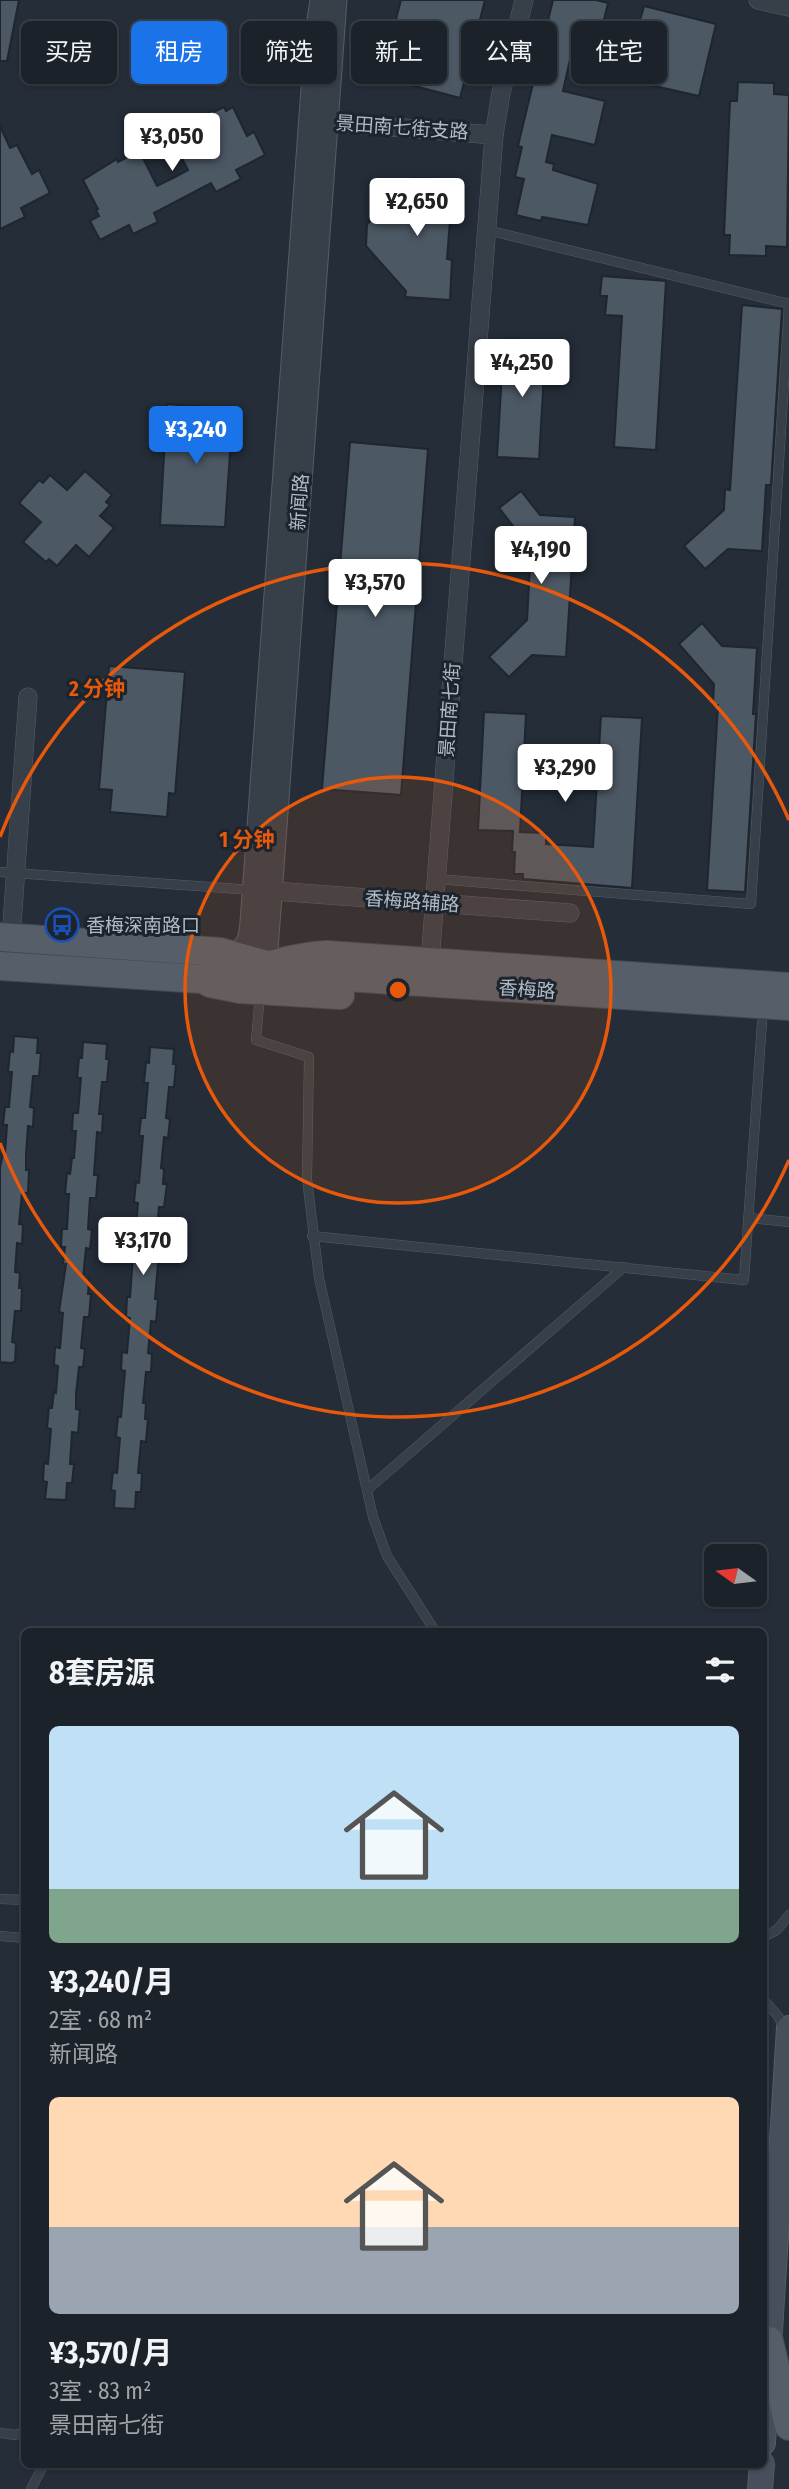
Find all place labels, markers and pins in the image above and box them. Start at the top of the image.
pin: ¥3,050 [115,114,229,173]
pin: ¥2,650 [360,178,474,238]
pin: ¥4,250 [465,340,579,399]
pin: ¥3,240 [139,406,253,466]
pin: ¥4,190 [484,526,598,586]
pin: ¥3,570 [318,560,432,619]
pin: ¥3,290 [508,744,622,804]
bus stop icon: 香梅深南路口 [43,906,81,944]
place label: 香梅深南路口 [86,914,200,937]
centre of rings [386,978,410,1002]
pin: ¥3,170 [86,1218,200,1277]

